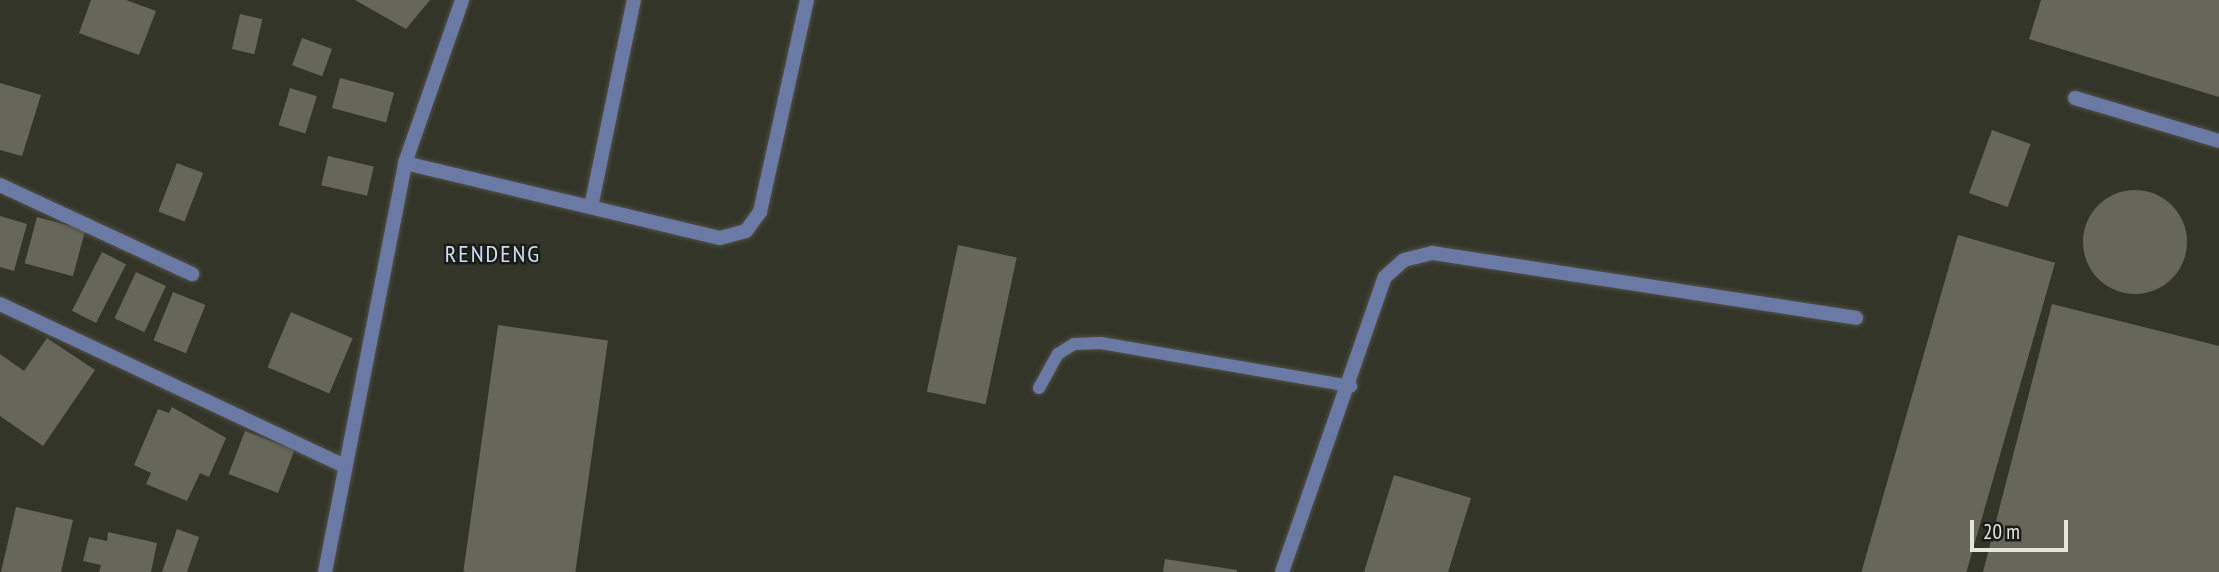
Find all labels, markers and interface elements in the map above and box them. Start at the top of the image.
district label: RENDENG [446,240,540,268]
scale bar [1974,505,2072,550]
text: 20 m [1983,518,2020,545]

